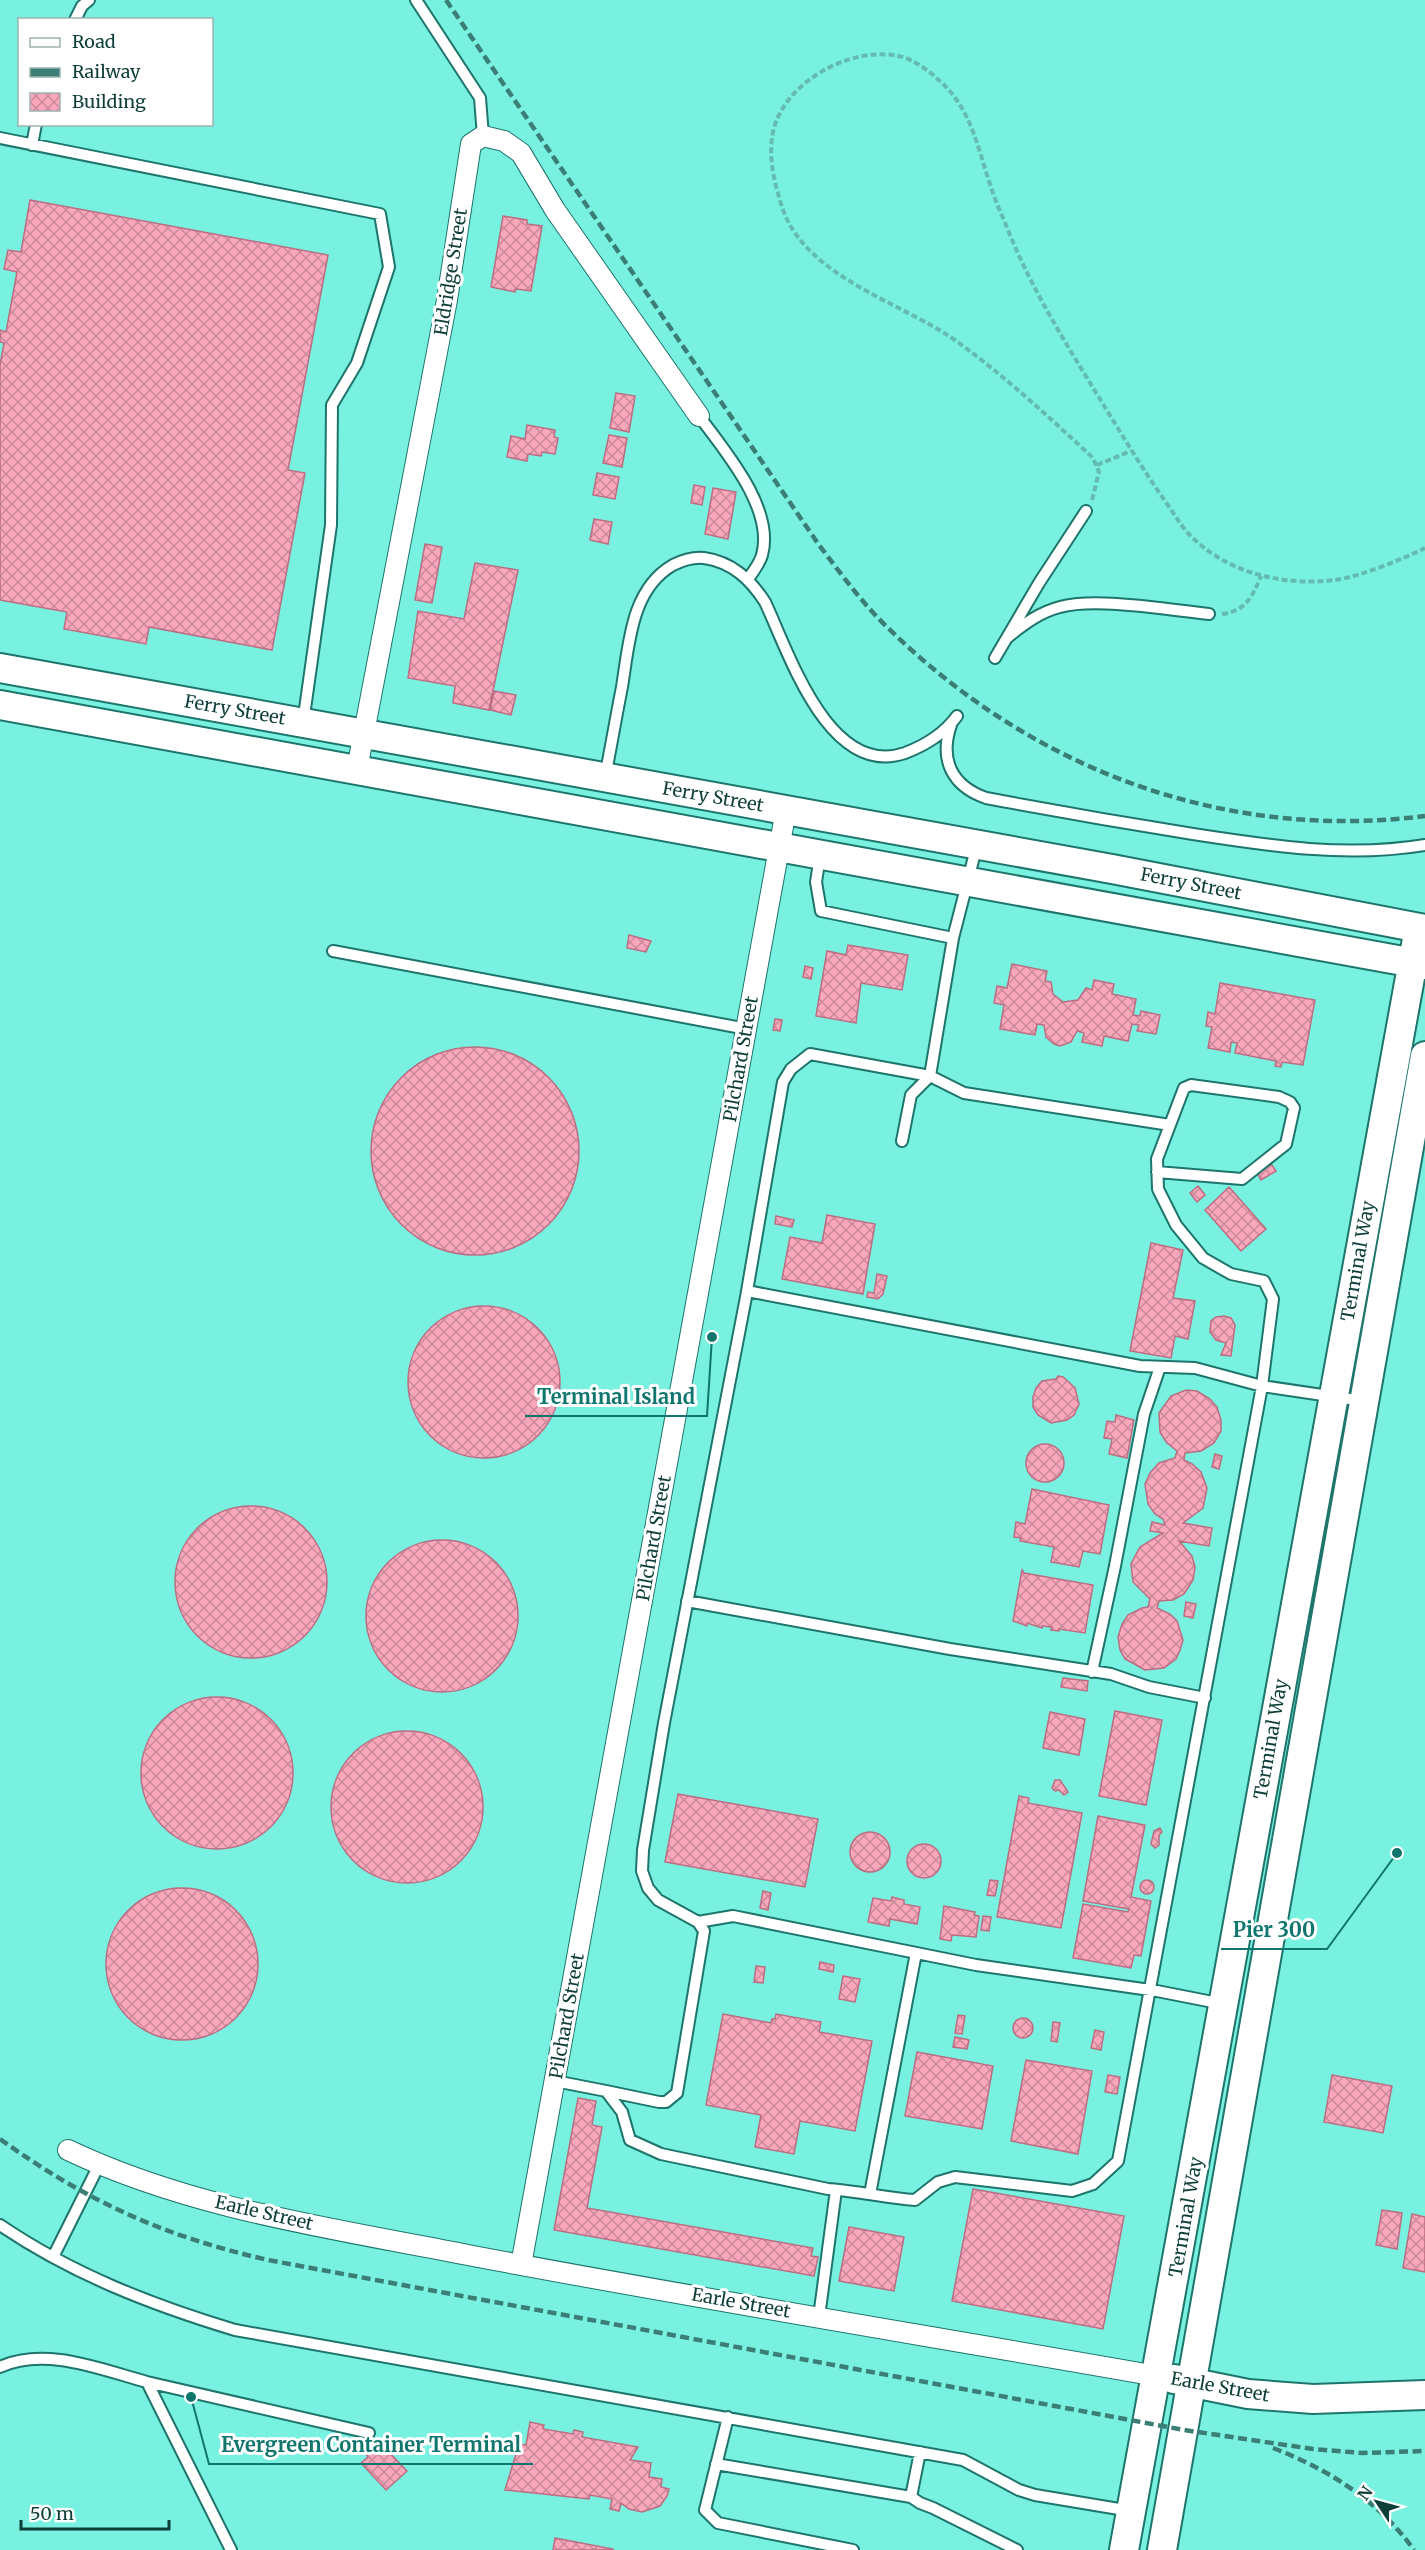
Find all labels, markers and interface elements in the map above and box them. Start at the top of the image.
legend [18,18,213,126]
text: Road [72,30,116,53]
text: Railway [72,60,141,83]
text: Building [72,90,146,113]
street label: Eldridge Street [429,207,472,337]
street label: Ferry Street [183,689,288,730]
street label: Ferry Street [661,776,766,817]
street label: Ferry Street [1139,862,1244,905]
street label: Pilchard Street [718,994,763,1124]
street label: Terminal Way [1336,1198,1379,1323]
callout: Terminal Island [525,1378,707,1416]
text: Terminal Island [537,1384,695,1409]
street label: Pilchard Street [631,1473,676,1603]
street label: Terminal Way [1249,1676,1292,1801]
callout: Pier 300 [1221,1911,1327,1949]
text: Pier 300 [1233,1917,1315,1942]
street label: Pilchard Street [544,1951,589,2081]
street label: Terminal Way [1164,2154,1207,2279]
street label: Earle Street [213,2190,315,2235]
street label: Earle Street [690,2282,792,2323]
street label: Earle Street [1169,2366,1271,2407]
callout: Evergreen Container Terminal [209,2426,533,2464]
text: Evergreen Container Terminal [221,2432,522,2457]
north arrow [1347,2472,1407,2532]
text: N [1353,2482,1377,2504]
scale bar [21,2493,170,2531]
text: 50 m [30,2502,74,2525]

